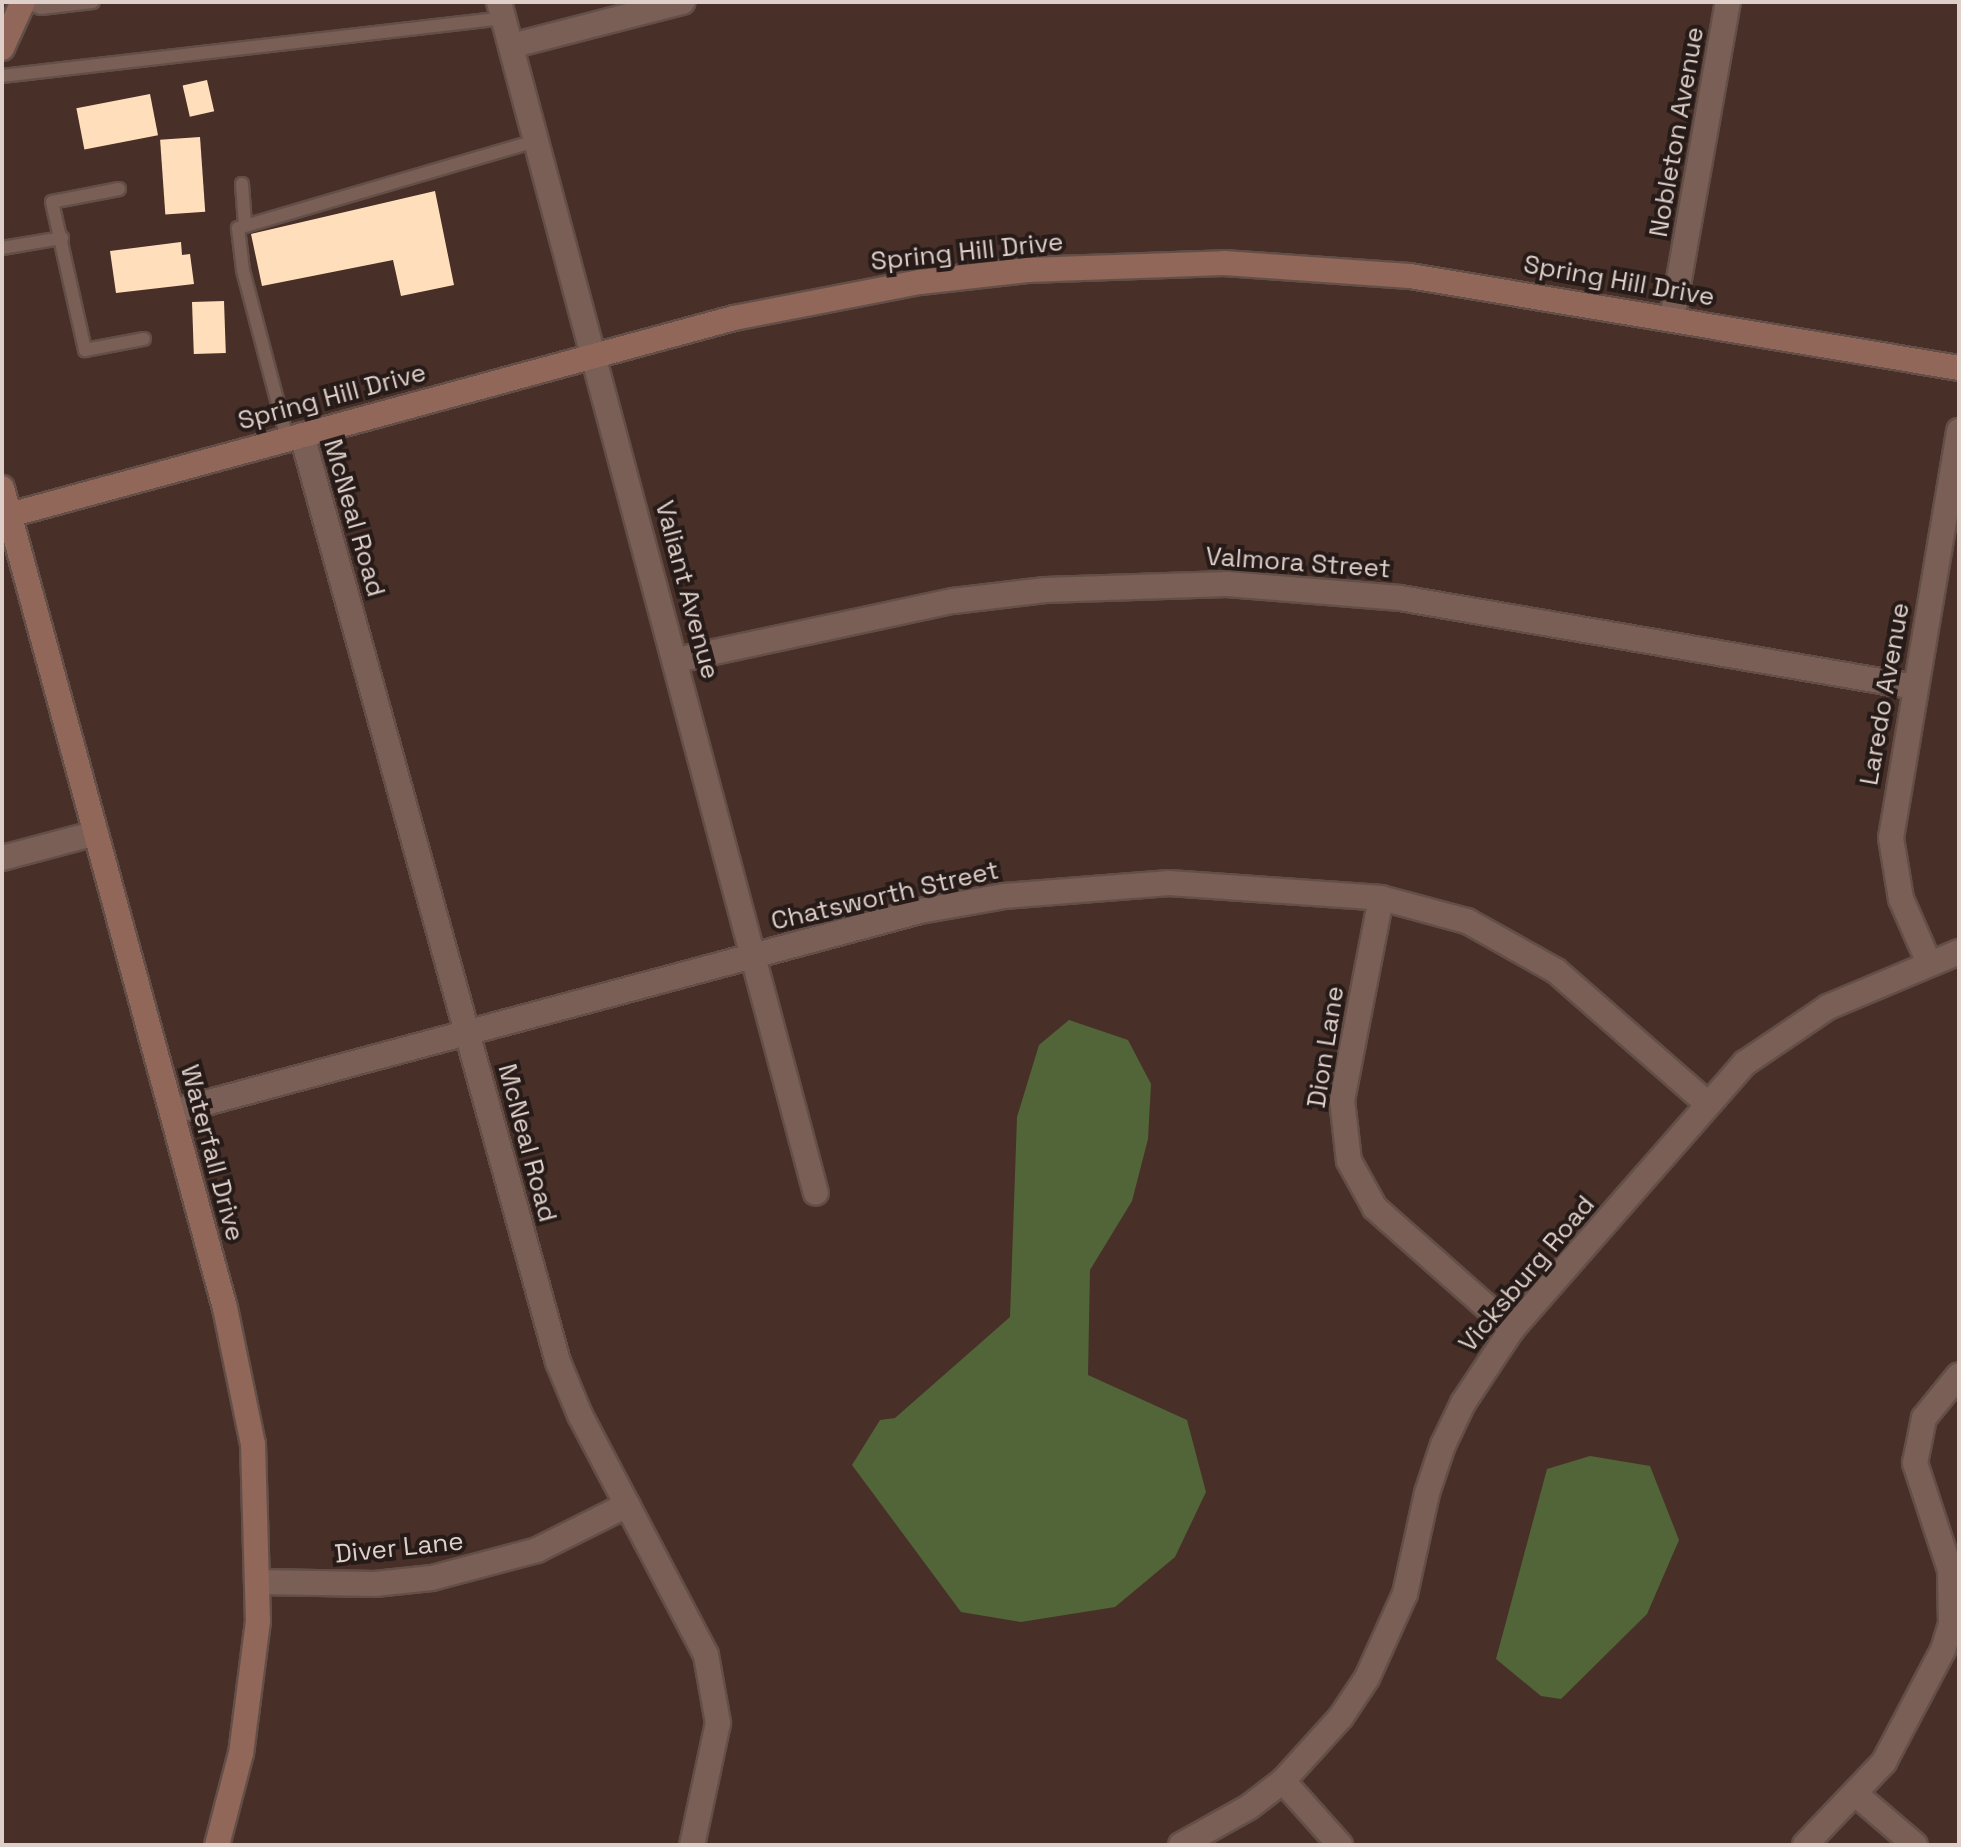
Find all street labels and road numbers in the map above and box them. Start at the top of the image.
street label: Nobleton Avenue [1643,24,1711,240]
street label: Spring Hill Drive [869,226,1065,278]
street label: Spring Hill Drive [1521,249,1717,313]
street label: Spring Hill Drive [235,357,429,437]
street label: McNeal Road [317,436,391,600]
street label: Valiant Avenue [648,497,726,683]
street label: Valmora Street [1204,541,1392,585]
street label: Laredo Avenue [1854,600,1916,788]
street label: Chatsworth Street [768,855,1002,937]
street label: Dion Lane [1301,984,1351,1110]
street label: McNeal Road [491,1060,563,1226]
street label: Waterfall Drive [173,1061,251,1245]
street label: Vicksburg Road [1453,1189,1601,1359]
street label: Diver Lane [333,1526,465,1570]

